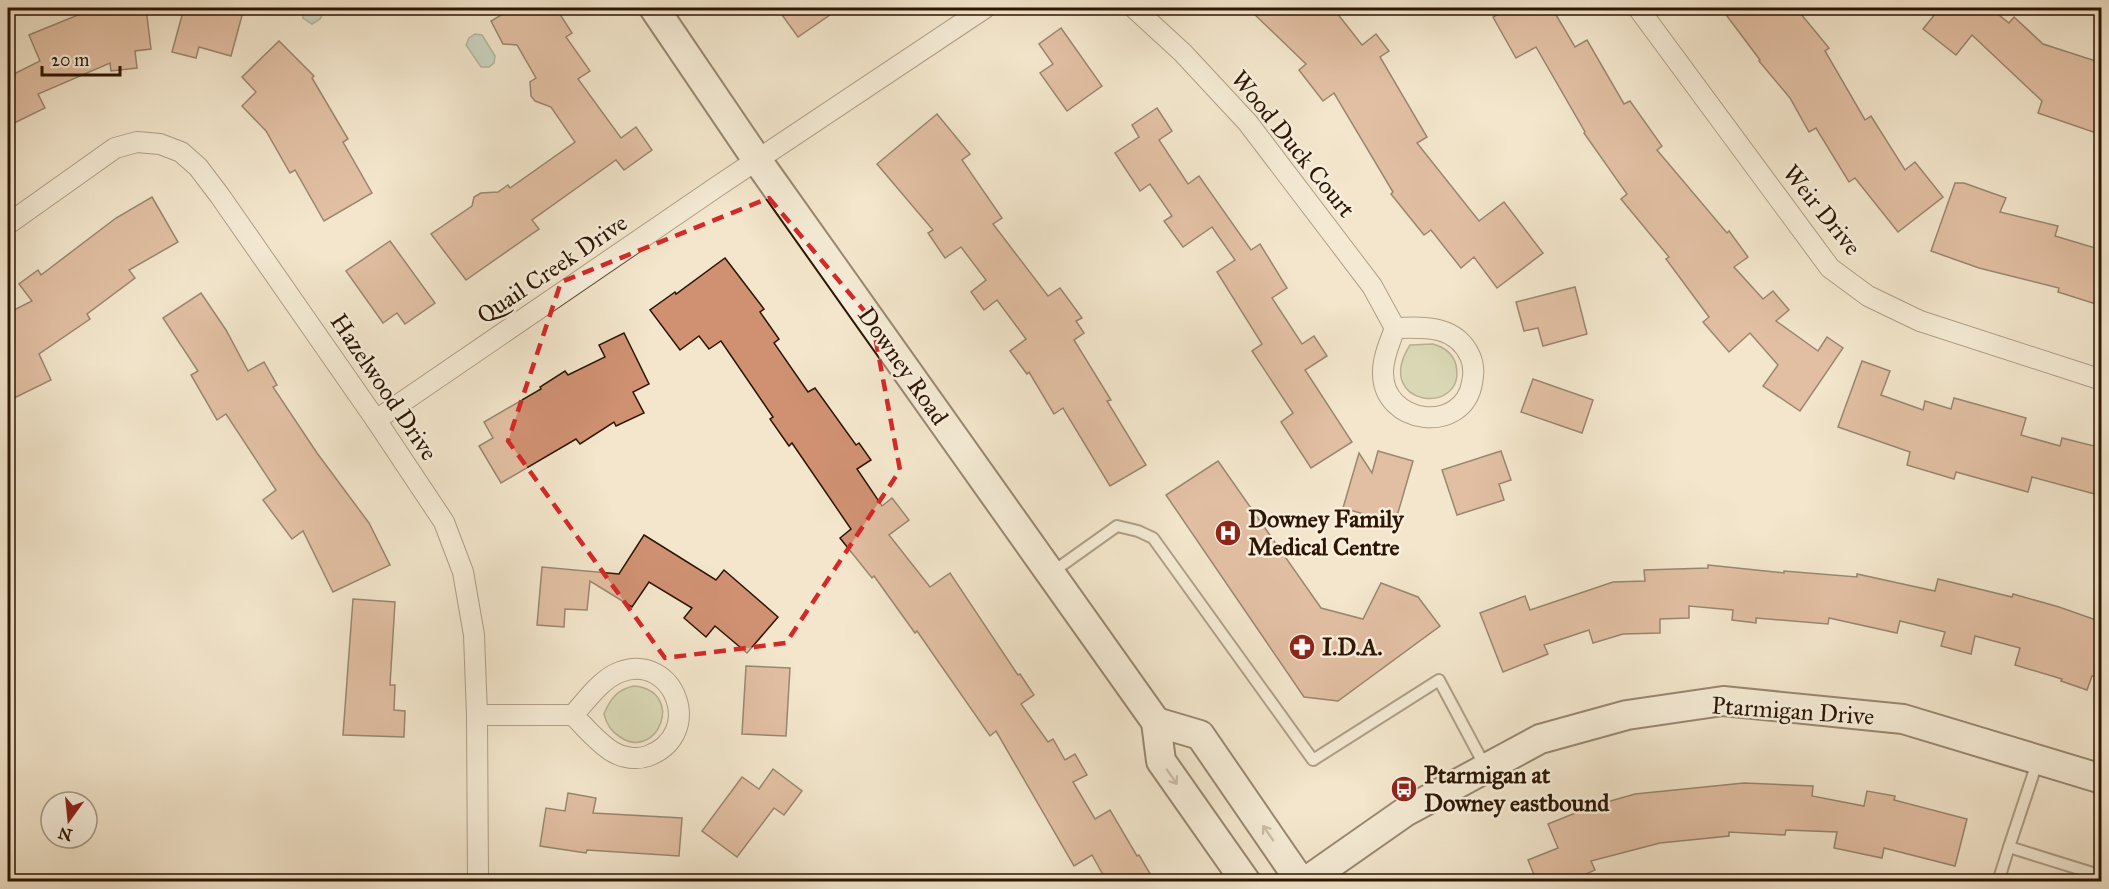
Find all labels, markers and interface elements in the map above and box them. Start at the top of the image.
scale bar [42,39,120,77]
text: 20 m [51,49,89,71]
street label: Wood Duck Court [1224,64,1362,224]
street label: Weir Drive [1776,159,1868,261]
street label: Quail Creek Drive [471,208,633,330]
street label: Downey Road [851,301,955,431]
street label: Hazelwood Drive [324,308,444,466]
place label: Downey Family Medical Centre [1248,504,1405,562]
hospital icon: Downey Family Medical Centre [1213,518,1243,548]
pharmacy icon: I.D.A. [1287,632,1317,662]
place label: I.D.A. [1322,632,1382,662]
street label: Ptarmigan Drive [1711,690,1875,732]
place label: Ptarmigan at Downey eastbound [1424,760,1610,818]
one-way arrow [1166,768,1178,784]
bus stop icon: Ptarmigan at Downey eastbound [1389,774,1419,804]
north arrow [39,790,99,850]
text: N [56,823,74,845]
one-way arrow [1262,826,1274,842]

